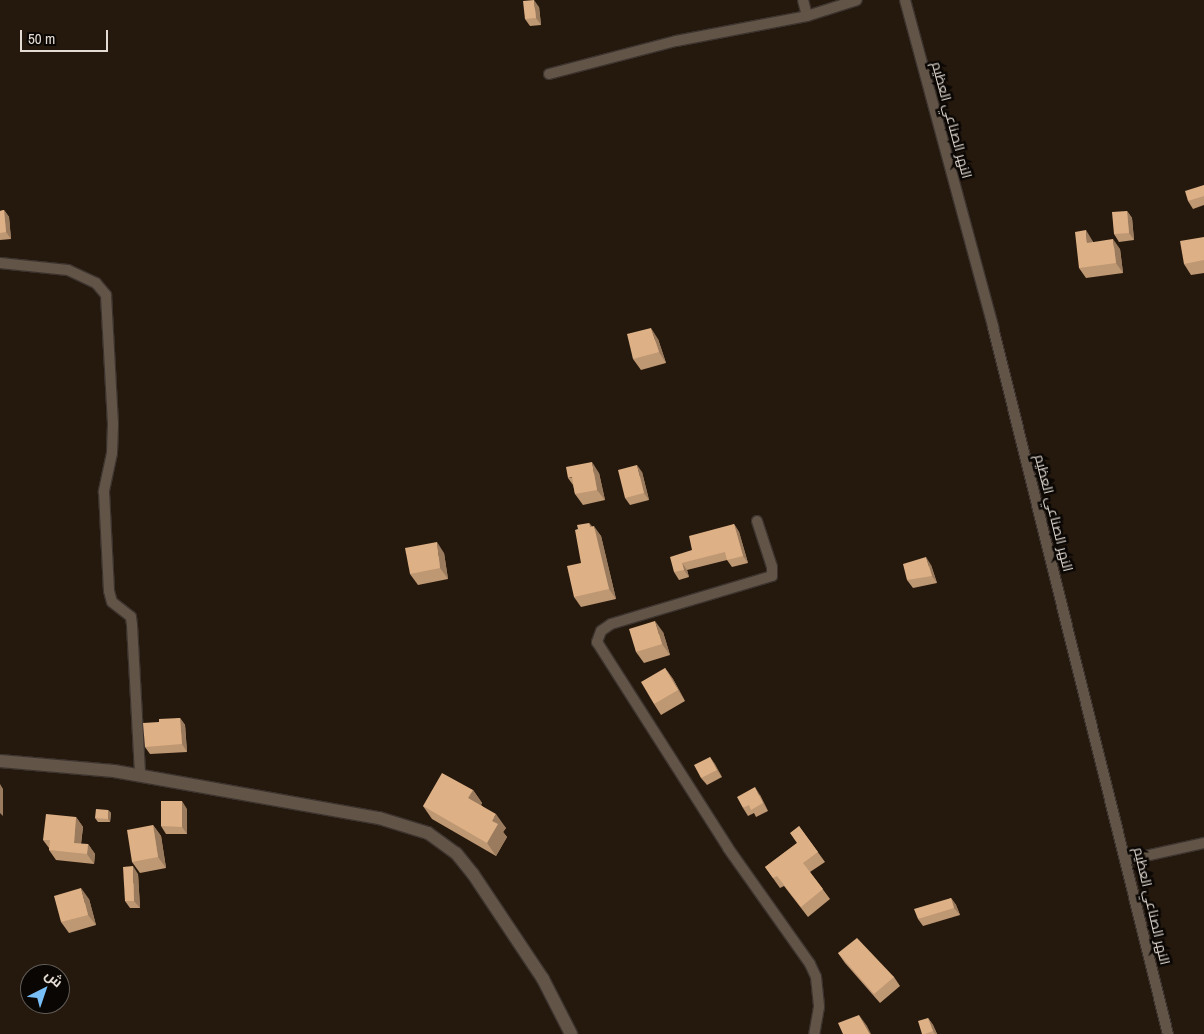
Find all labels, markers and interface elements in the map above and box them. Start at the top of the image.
scale bar [22,20,110,52]
text: 50 m [28,28,55,49]
street label: النهر الصناعي العظيم [928,60,976,180]
street label: النهر الصناعي العظيم [1031,453,1077,573]
street label: النهر الصناعي العظيم [1130,845,1174,967]
north arrow [20,964,70,1014]
text: ش [41,966,67,991]

